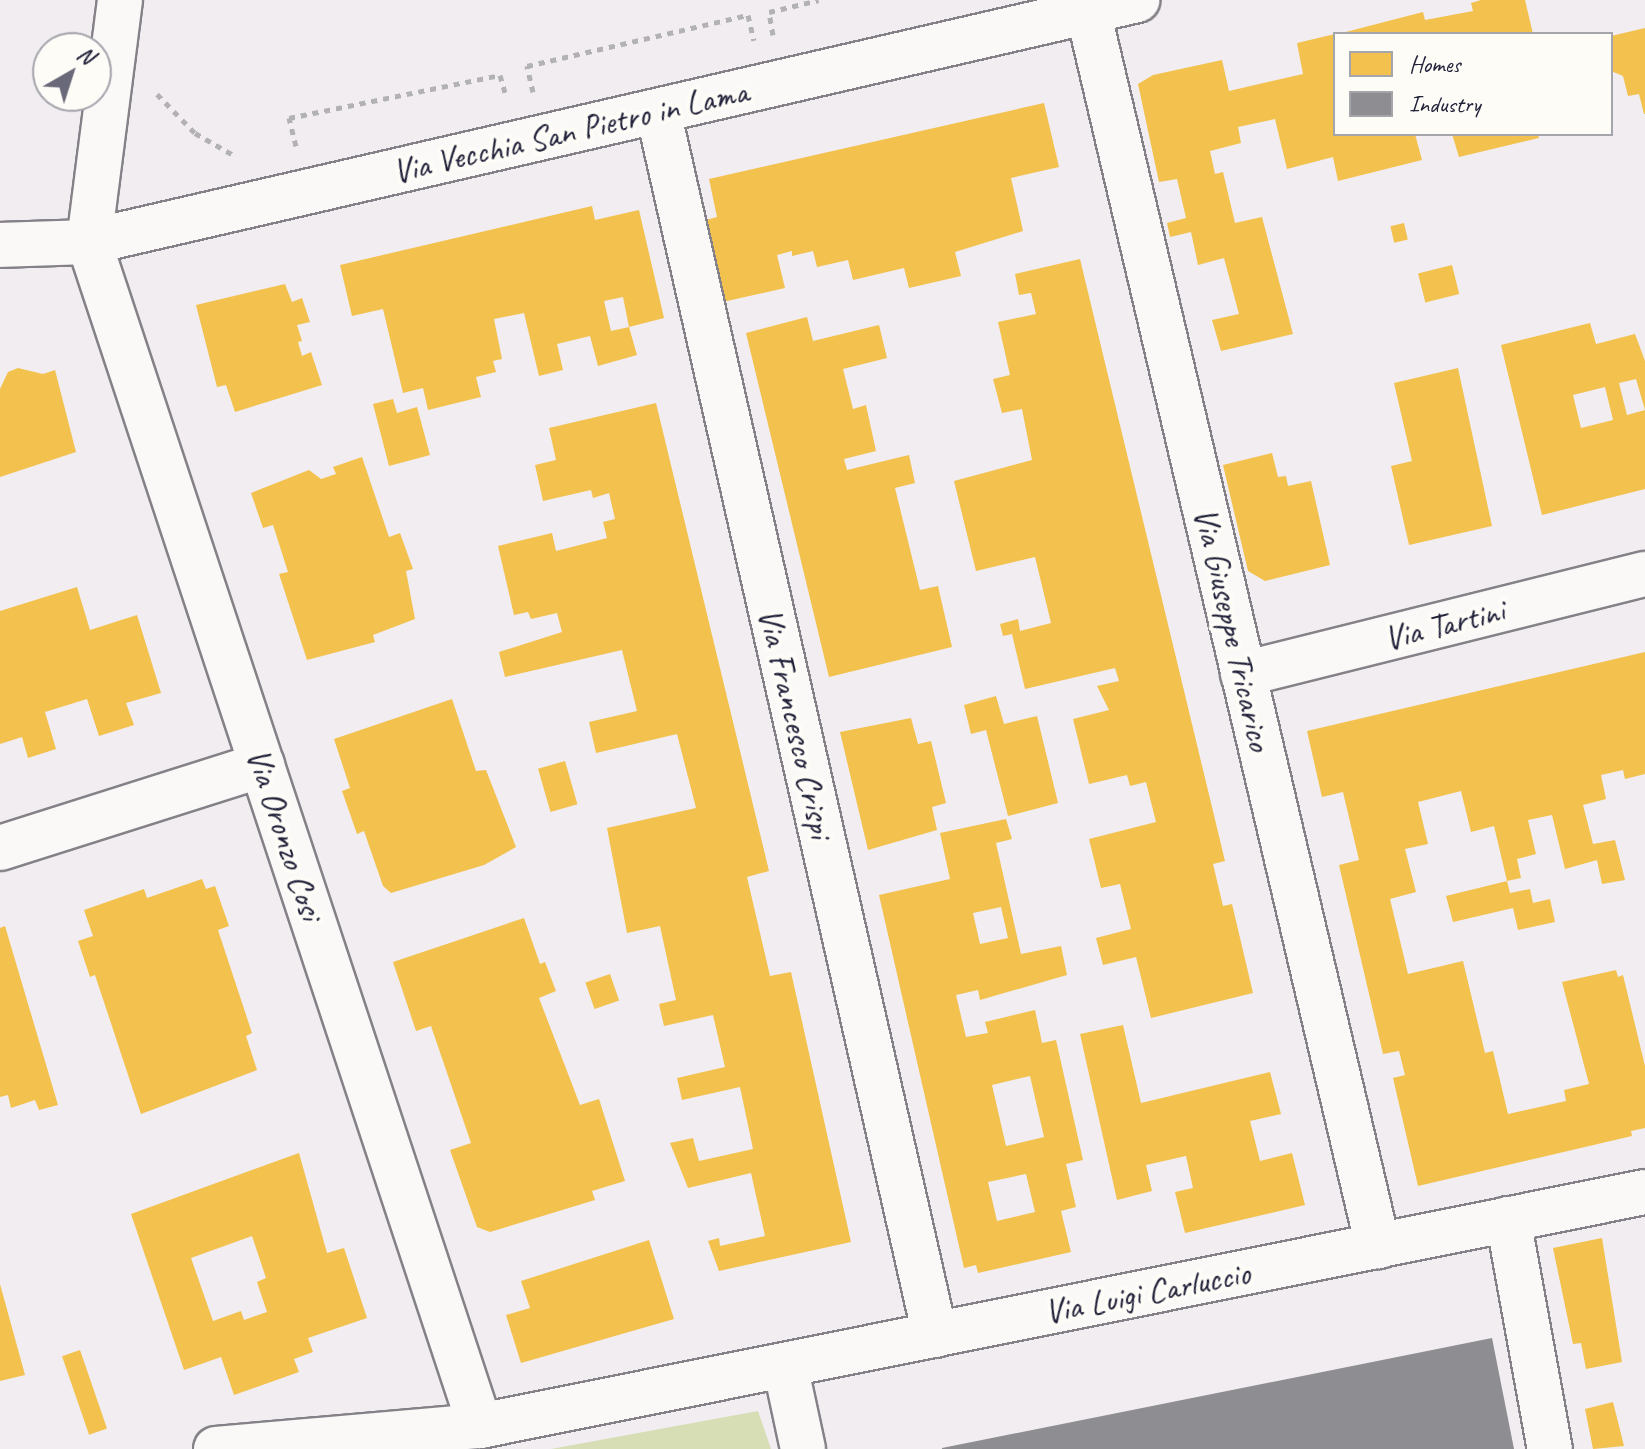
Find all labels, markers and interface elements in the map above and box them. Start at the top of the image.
north arrow [32,32,112,112]
legend [1333,32,1613,136]
text: N [72,40,100,70]
text: Homes [1409,49,1460,79]
street label: Via Vecchia San Pietro in Lama [388,70,752,192]
text: Industry [1409,89,1480,119]
street label: Via Giuseppe Tricarico [1185,503,1281,755]
street label: Via Tartini [1379,589,1509,659]
street label: Via Francesco Crispi [750,604,842,842]
street label: Via Oronzo Cosi [238,743,332,925]
street label: Via Luigi Carluccio [1041,1252,1253,1332]

